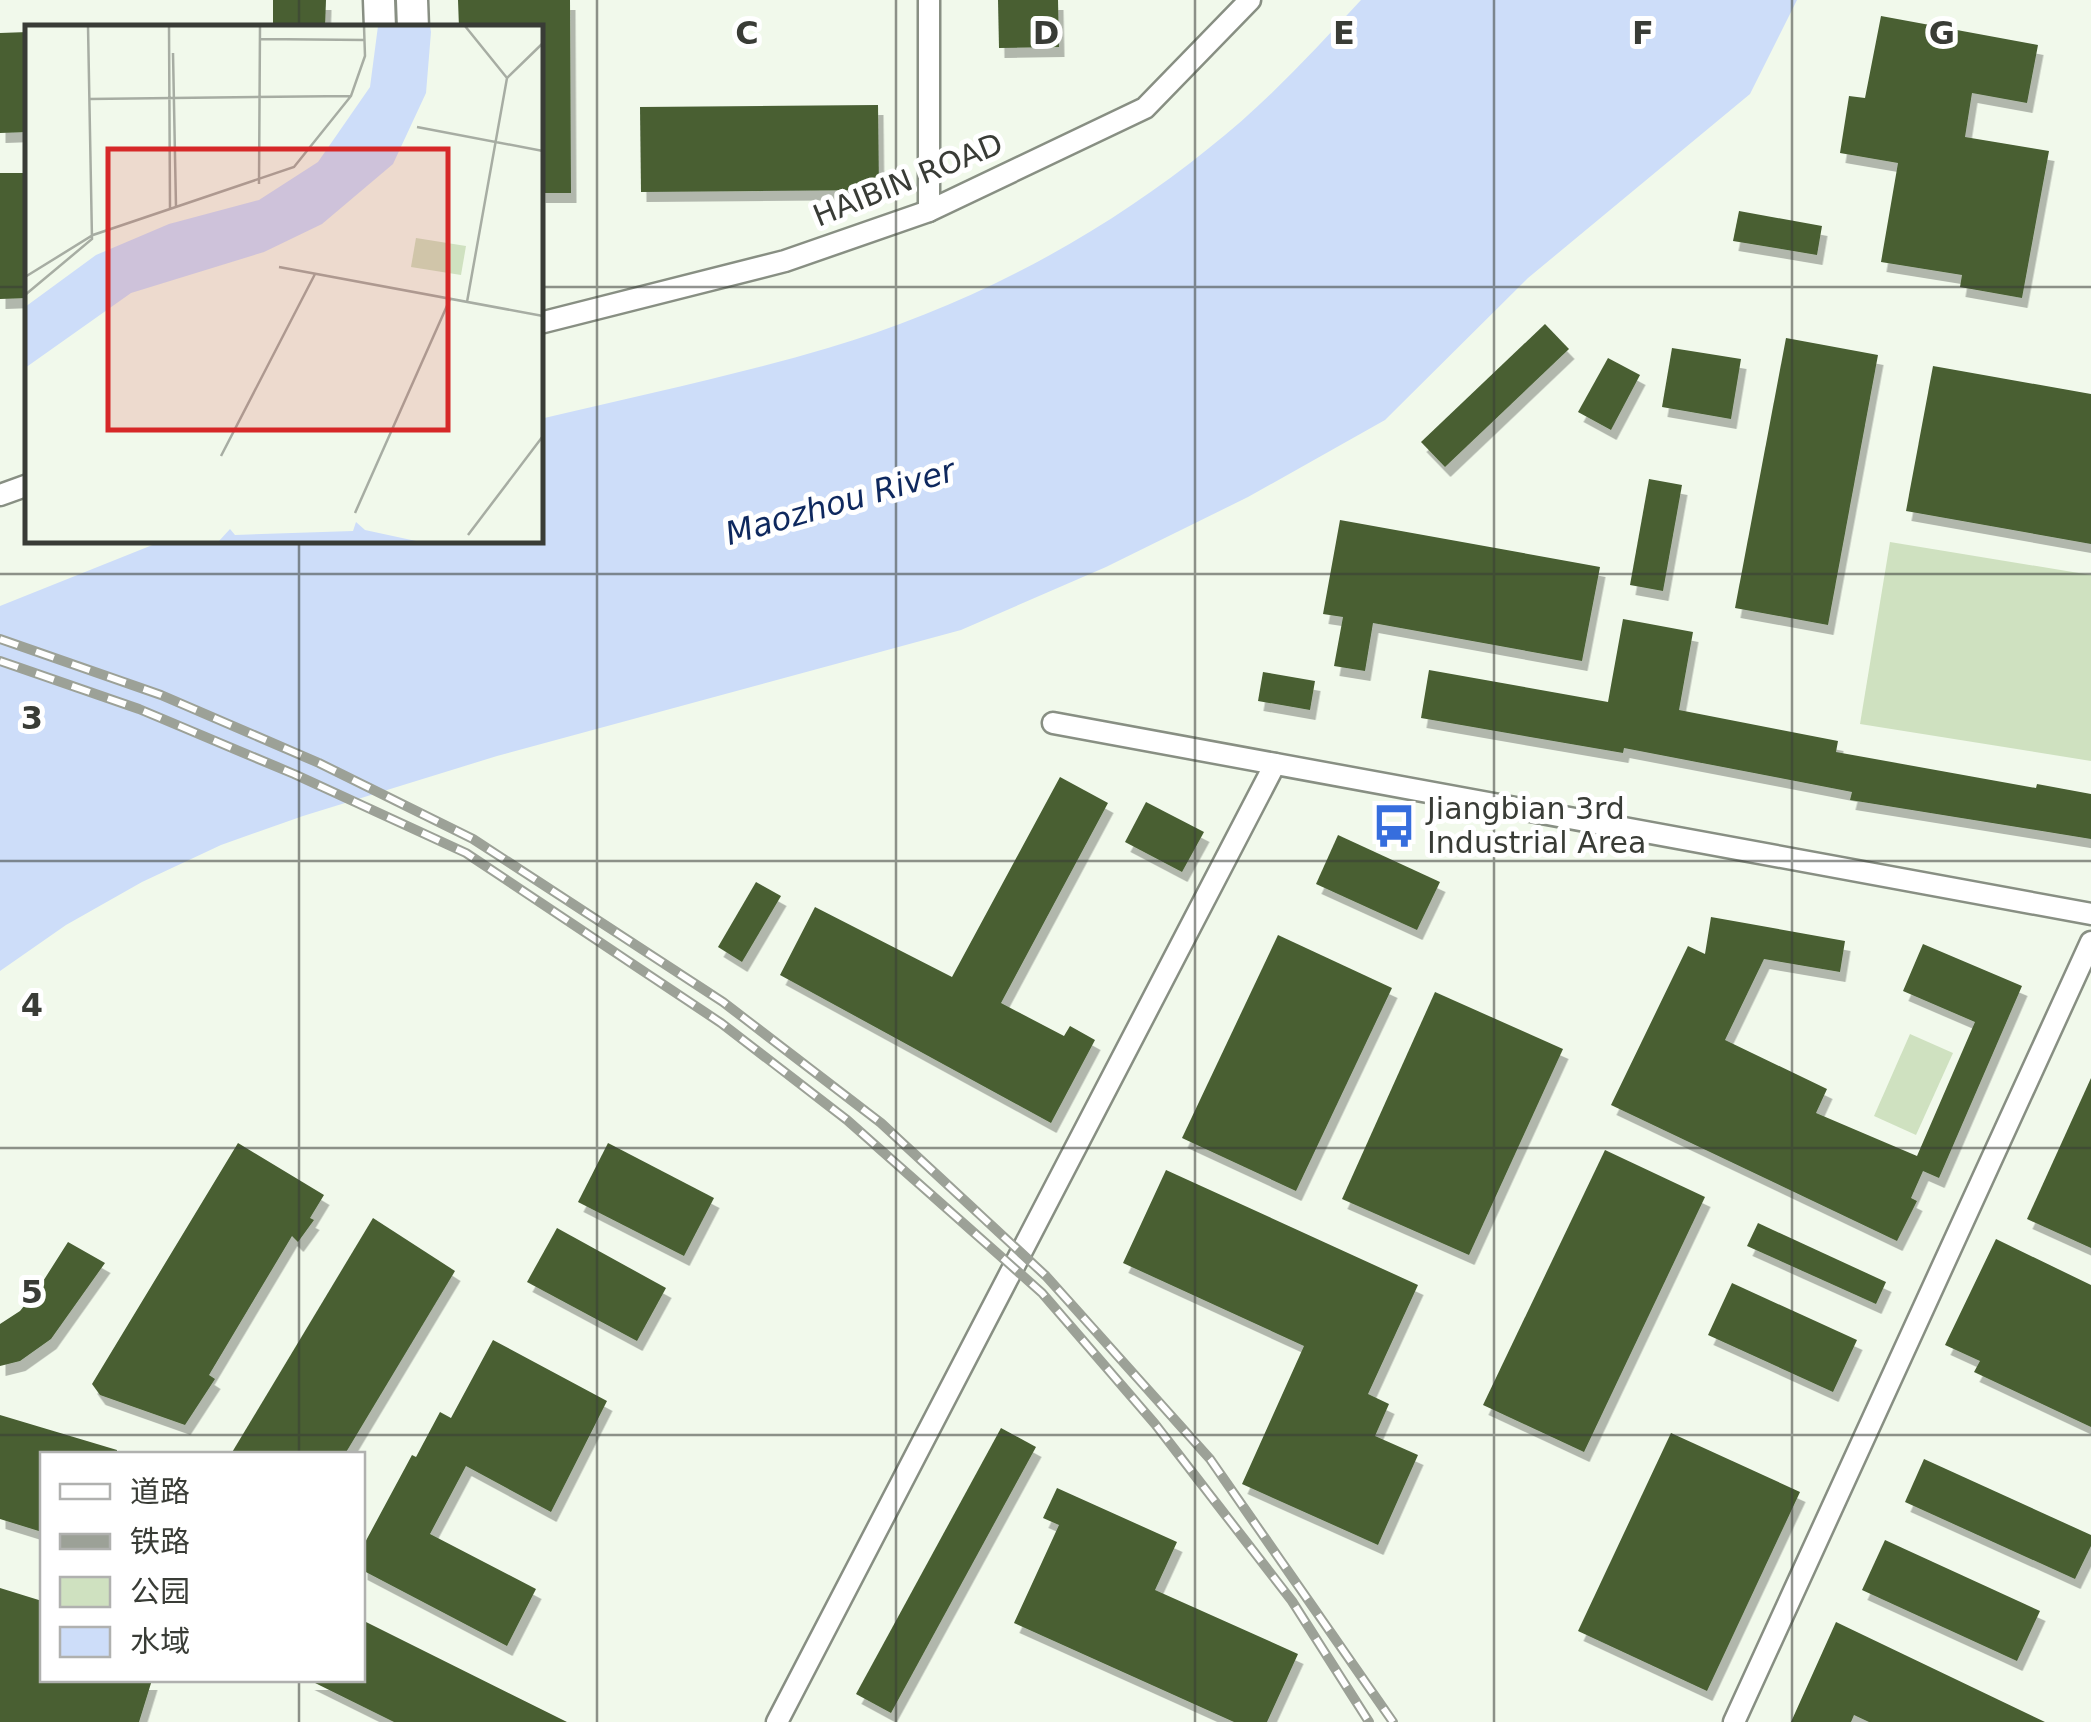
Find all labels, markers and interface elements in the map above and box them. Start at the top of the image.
text: C [735,14,759,52]
text: D [1033,14,1059,52]
text: E [1333,14,1355,52]
text: F [1632,14,1654,52]
text: G [1929,14,1955,52]
inset map [25,25,542,542]
street label: HAIBIN ROAD [808,126,1007,233]
water label: Maozhou River [721,451,961,553]
text: 3 [21,699,43,737]
place label: Jiangbian 3rd Industrial Area [1425,791,1646,860]
bus stop icon: Jiangbian 3rd Industrial Area [1370,802,1418,850]
text: 4 [21,986,43,1024]
text: 5 [21,1273,43,1311]
legend [40,1452,365,1682]
text: 道路 [130,1474,190,1509]
text: 铁路 [130,1524,190,1559]
text: 公园 [130,1574,190,1609]
text: 水域 [130,1624,190,1659]

